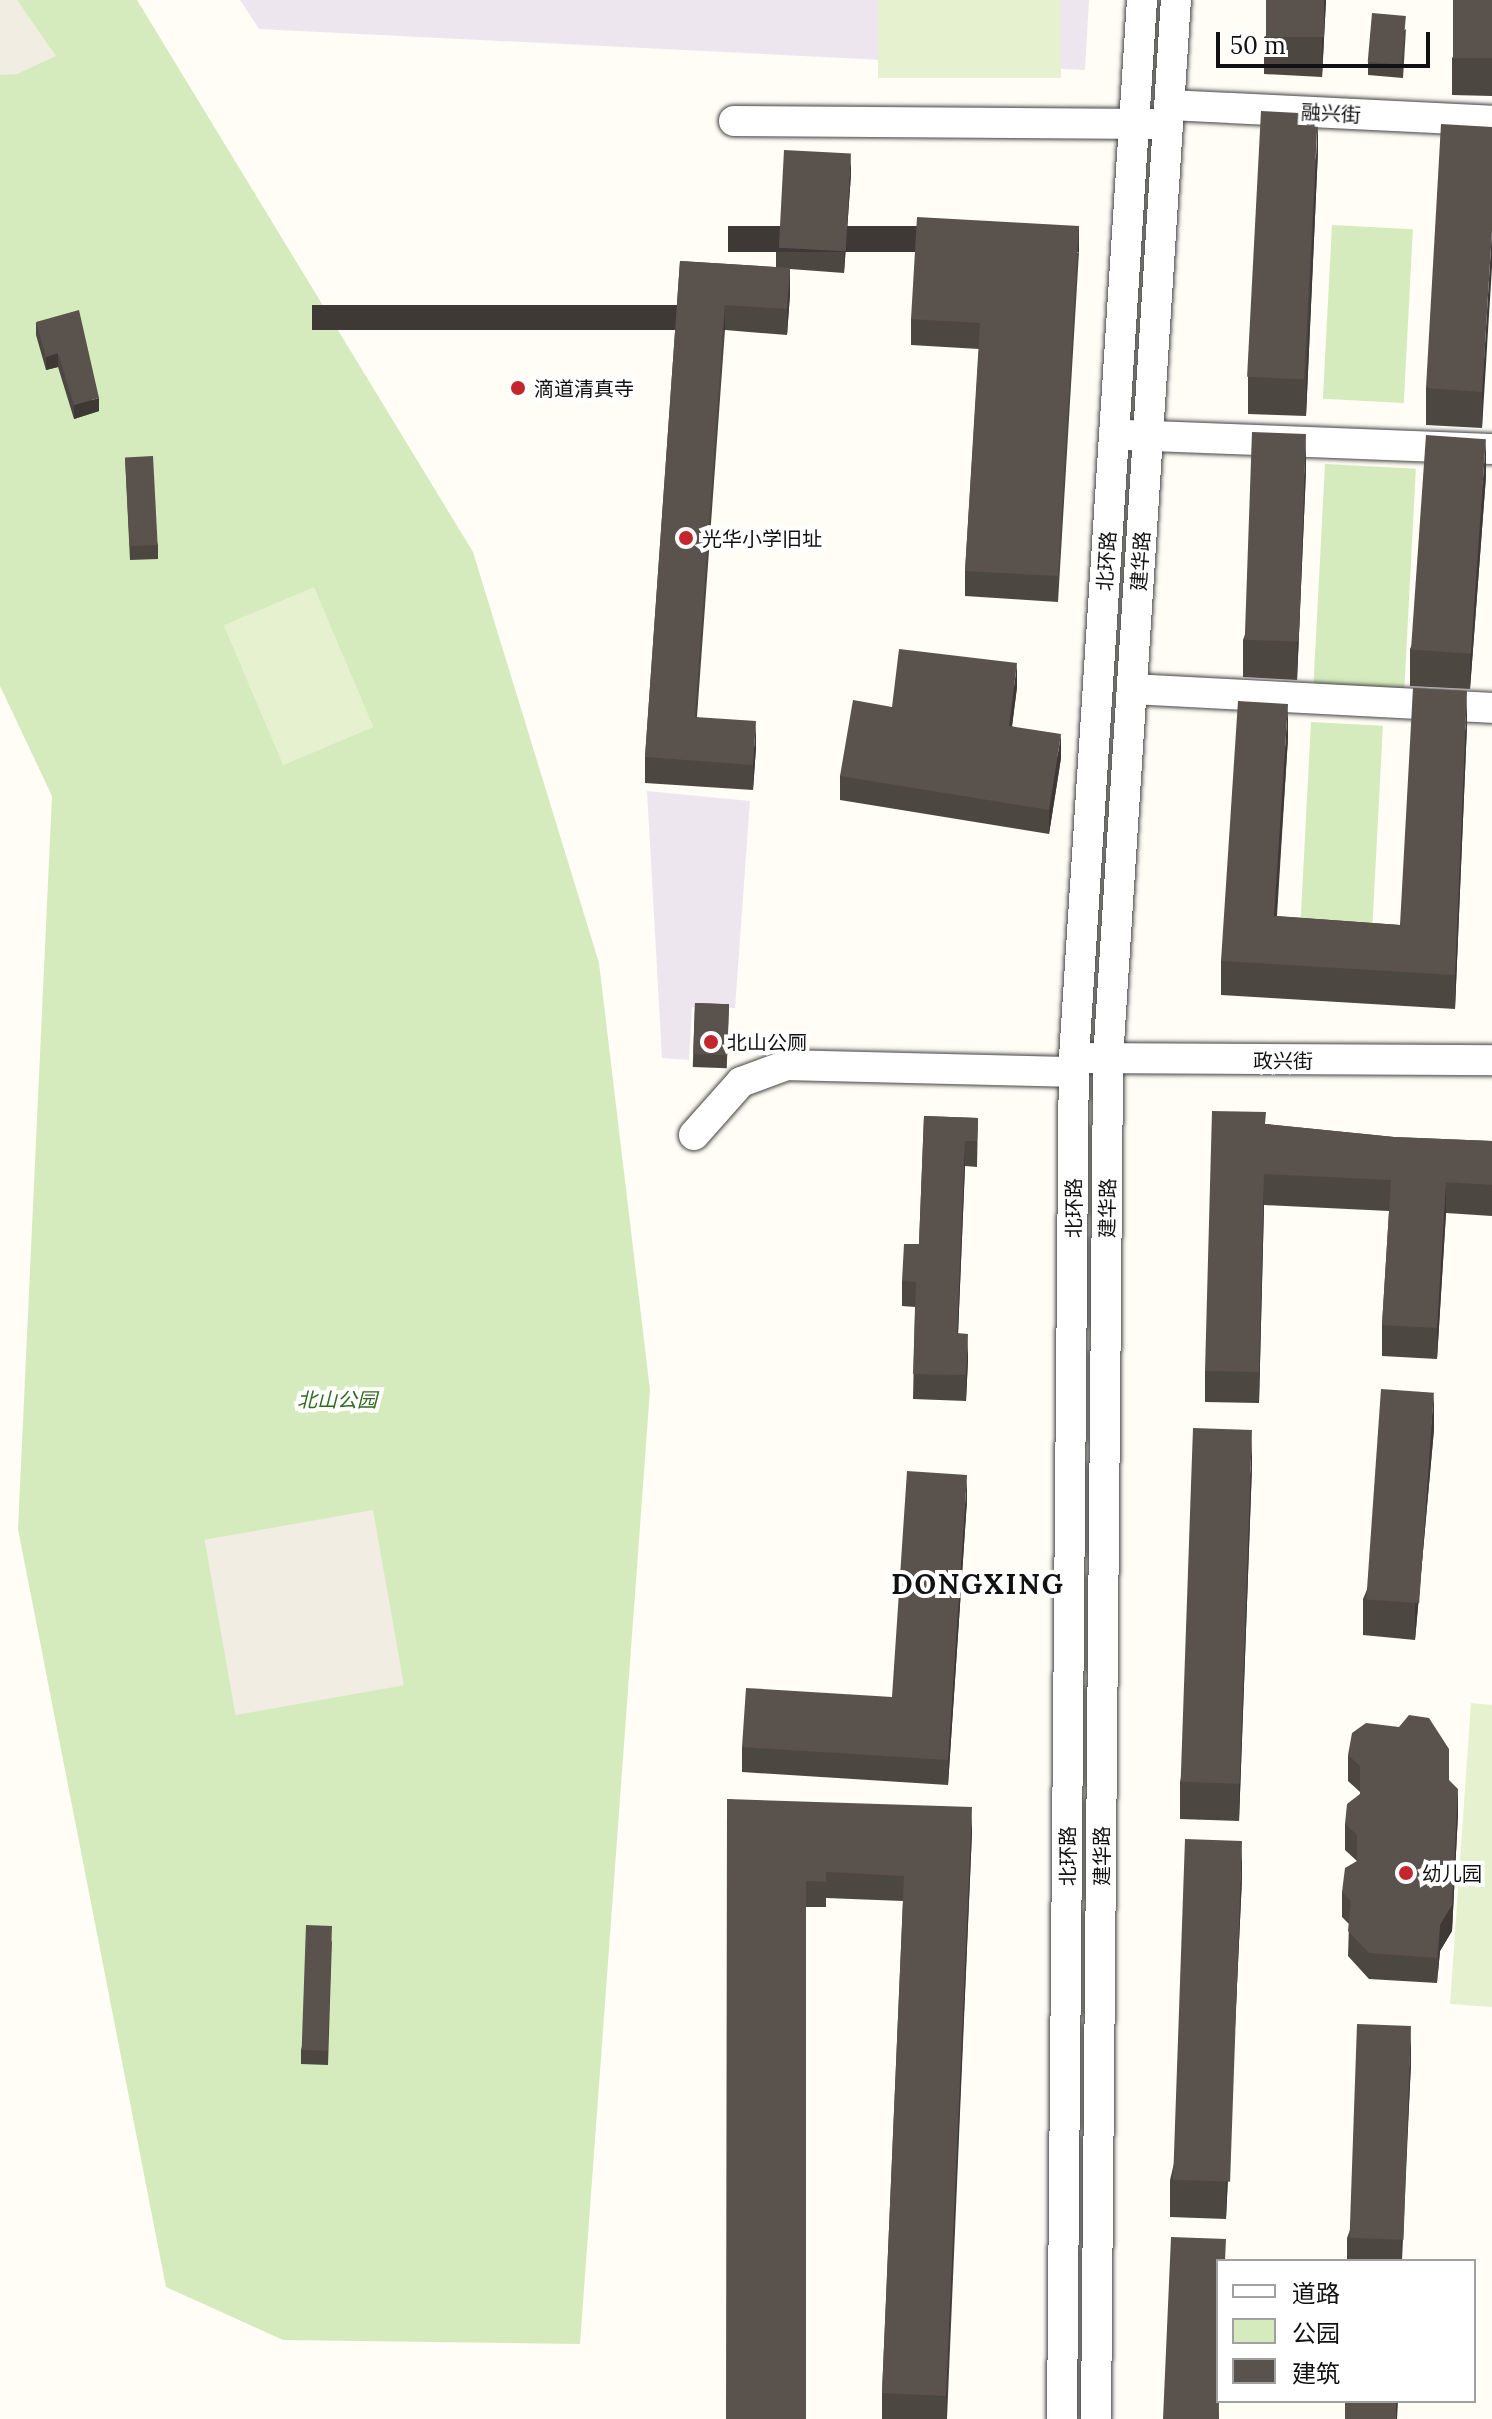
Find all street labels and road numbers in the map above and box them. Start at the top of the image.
street label: 融兴街 [1300,99,1362,127]
street label: 北环路 [1092,530,1120,592]
street label: 建华路 [1126,530,1154,592]
street label: 政兴街 [1253,1048,1313,1072]
street label: 北环路 [1061,1178,1085,1238]
street label: 建华路 [1094,1178,1120,1238]
street label: 北环路 [1055,1826,1079,1886]
street label: 建华路 [1089,1826,1113,1886]

